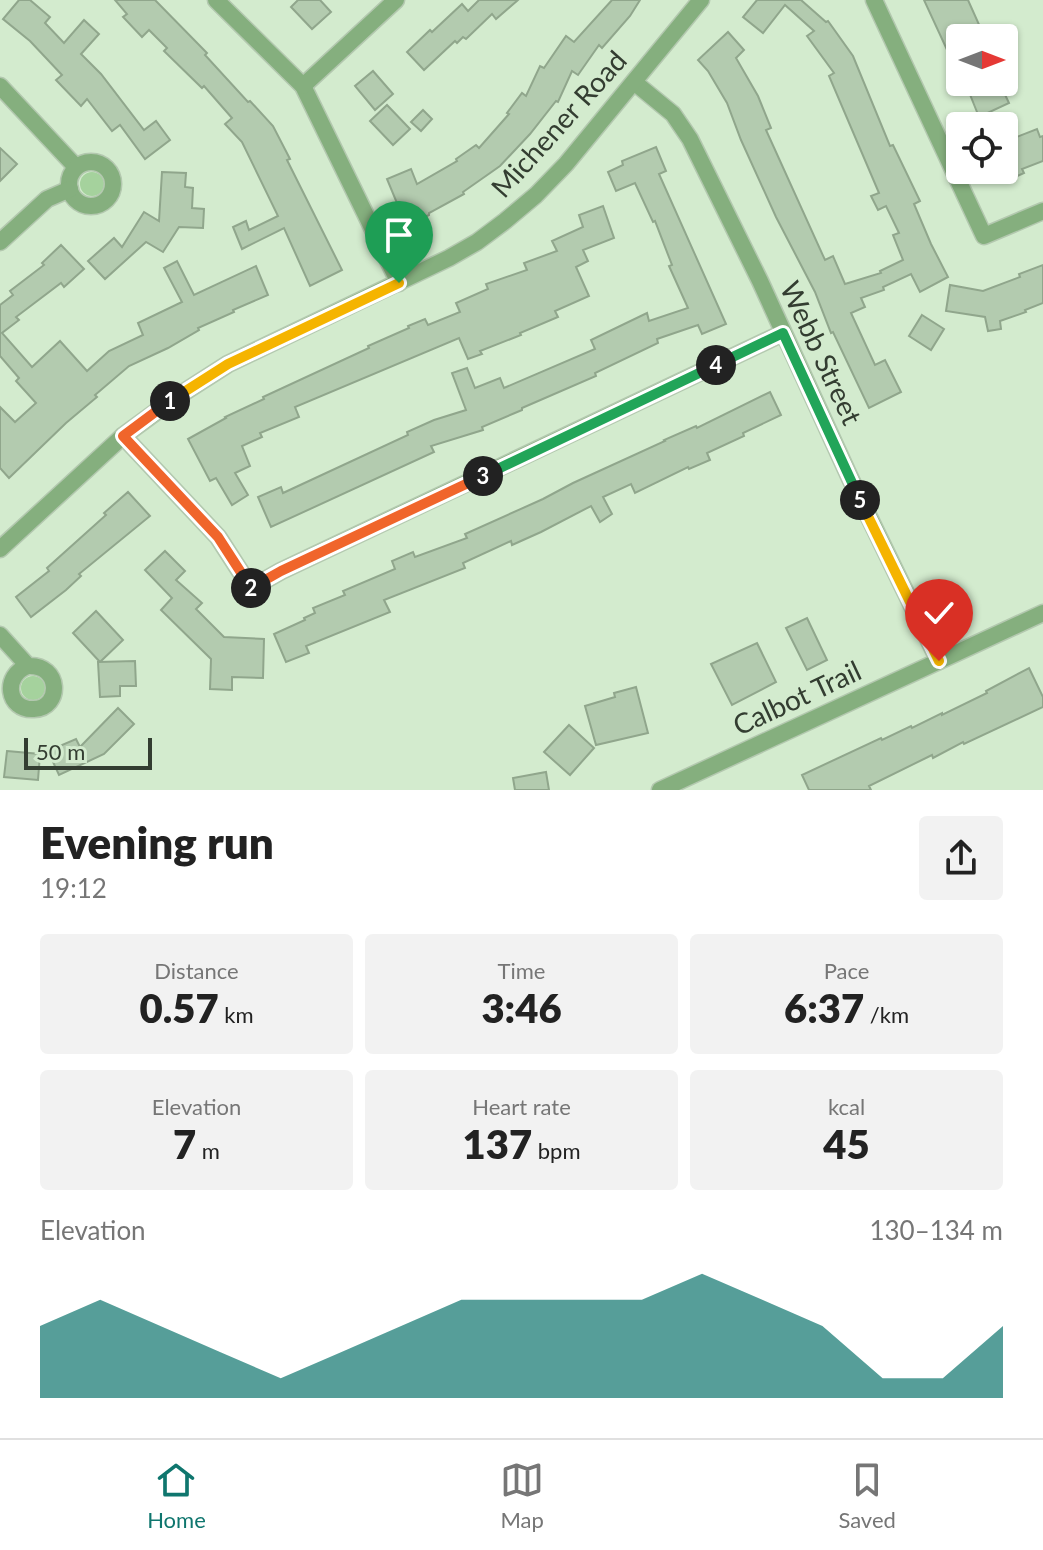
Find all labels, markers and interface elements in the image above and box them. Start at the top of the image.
north arrow [946,24,1018,96]
map controls [946,24,1018,184]
street label: Michener Road [484,43,633,204]
button: locate [946,112,1018,184]
pin [365,201,433,283]
icon: arrive [377,213,421,257]
street label: Webb Street [774,275,870,430]
pin: 4 [696,345,736,385]
text: 4 [710,351,722,378]
pin: 1 [150,381,190,421]
text: 1 [164,387,176,414]
pin: 3 [463,456,503,496]
text: 3 [477,462,489,489]
pin: 5 [840,480,880,520]
text: 5 [854,486,866,513]
pin: 2 [231,568,271,608]
text: 2 [245,574,257,601]
pin [905,579,973,661]
icon: check [917,591,961,635]
street label: Calbot Trail [727,653,866,742]
scale bar [24,734,152,770]
text: 50 m [36,738,85,765]
text: Evening run [40,816,274,868]
button: share [919,816,1003,900]
text: 19:12 [40,872,107,904]
text: Distance [154,957,239,984]
text: Time [498,957,545,984]
text: Pace [824,957,869,984]
text: 0.57 [139,984,219,1032]
text: 3:46 [481,984,562,1032]
text: 6:37 [784,984,864,1032]
text: km [219,1001,254,1028]
text: /km [864,1001,909,1028]
text: Elevation [152,1093,241,1120]
text: Heart rate [472,1093,571,1120]
text: kcal [828,1093,865,1120]
text: 7 [173,1120,196,1168]
text: 137 [463,1120,532,1168]
text: 45 [823,1120,870,1168]
text: m [196,1137,220,1164]
text: bpm [532,1137,581,1164]
text: Elevation [40,1214,146,1246]
text: 130–134 m [869,1214,1003,1246]
tab: Home [147,1458,206,1533]
tab: Map [500,1458,544,1533]
tab: Saved [838,1458,896,1533]

